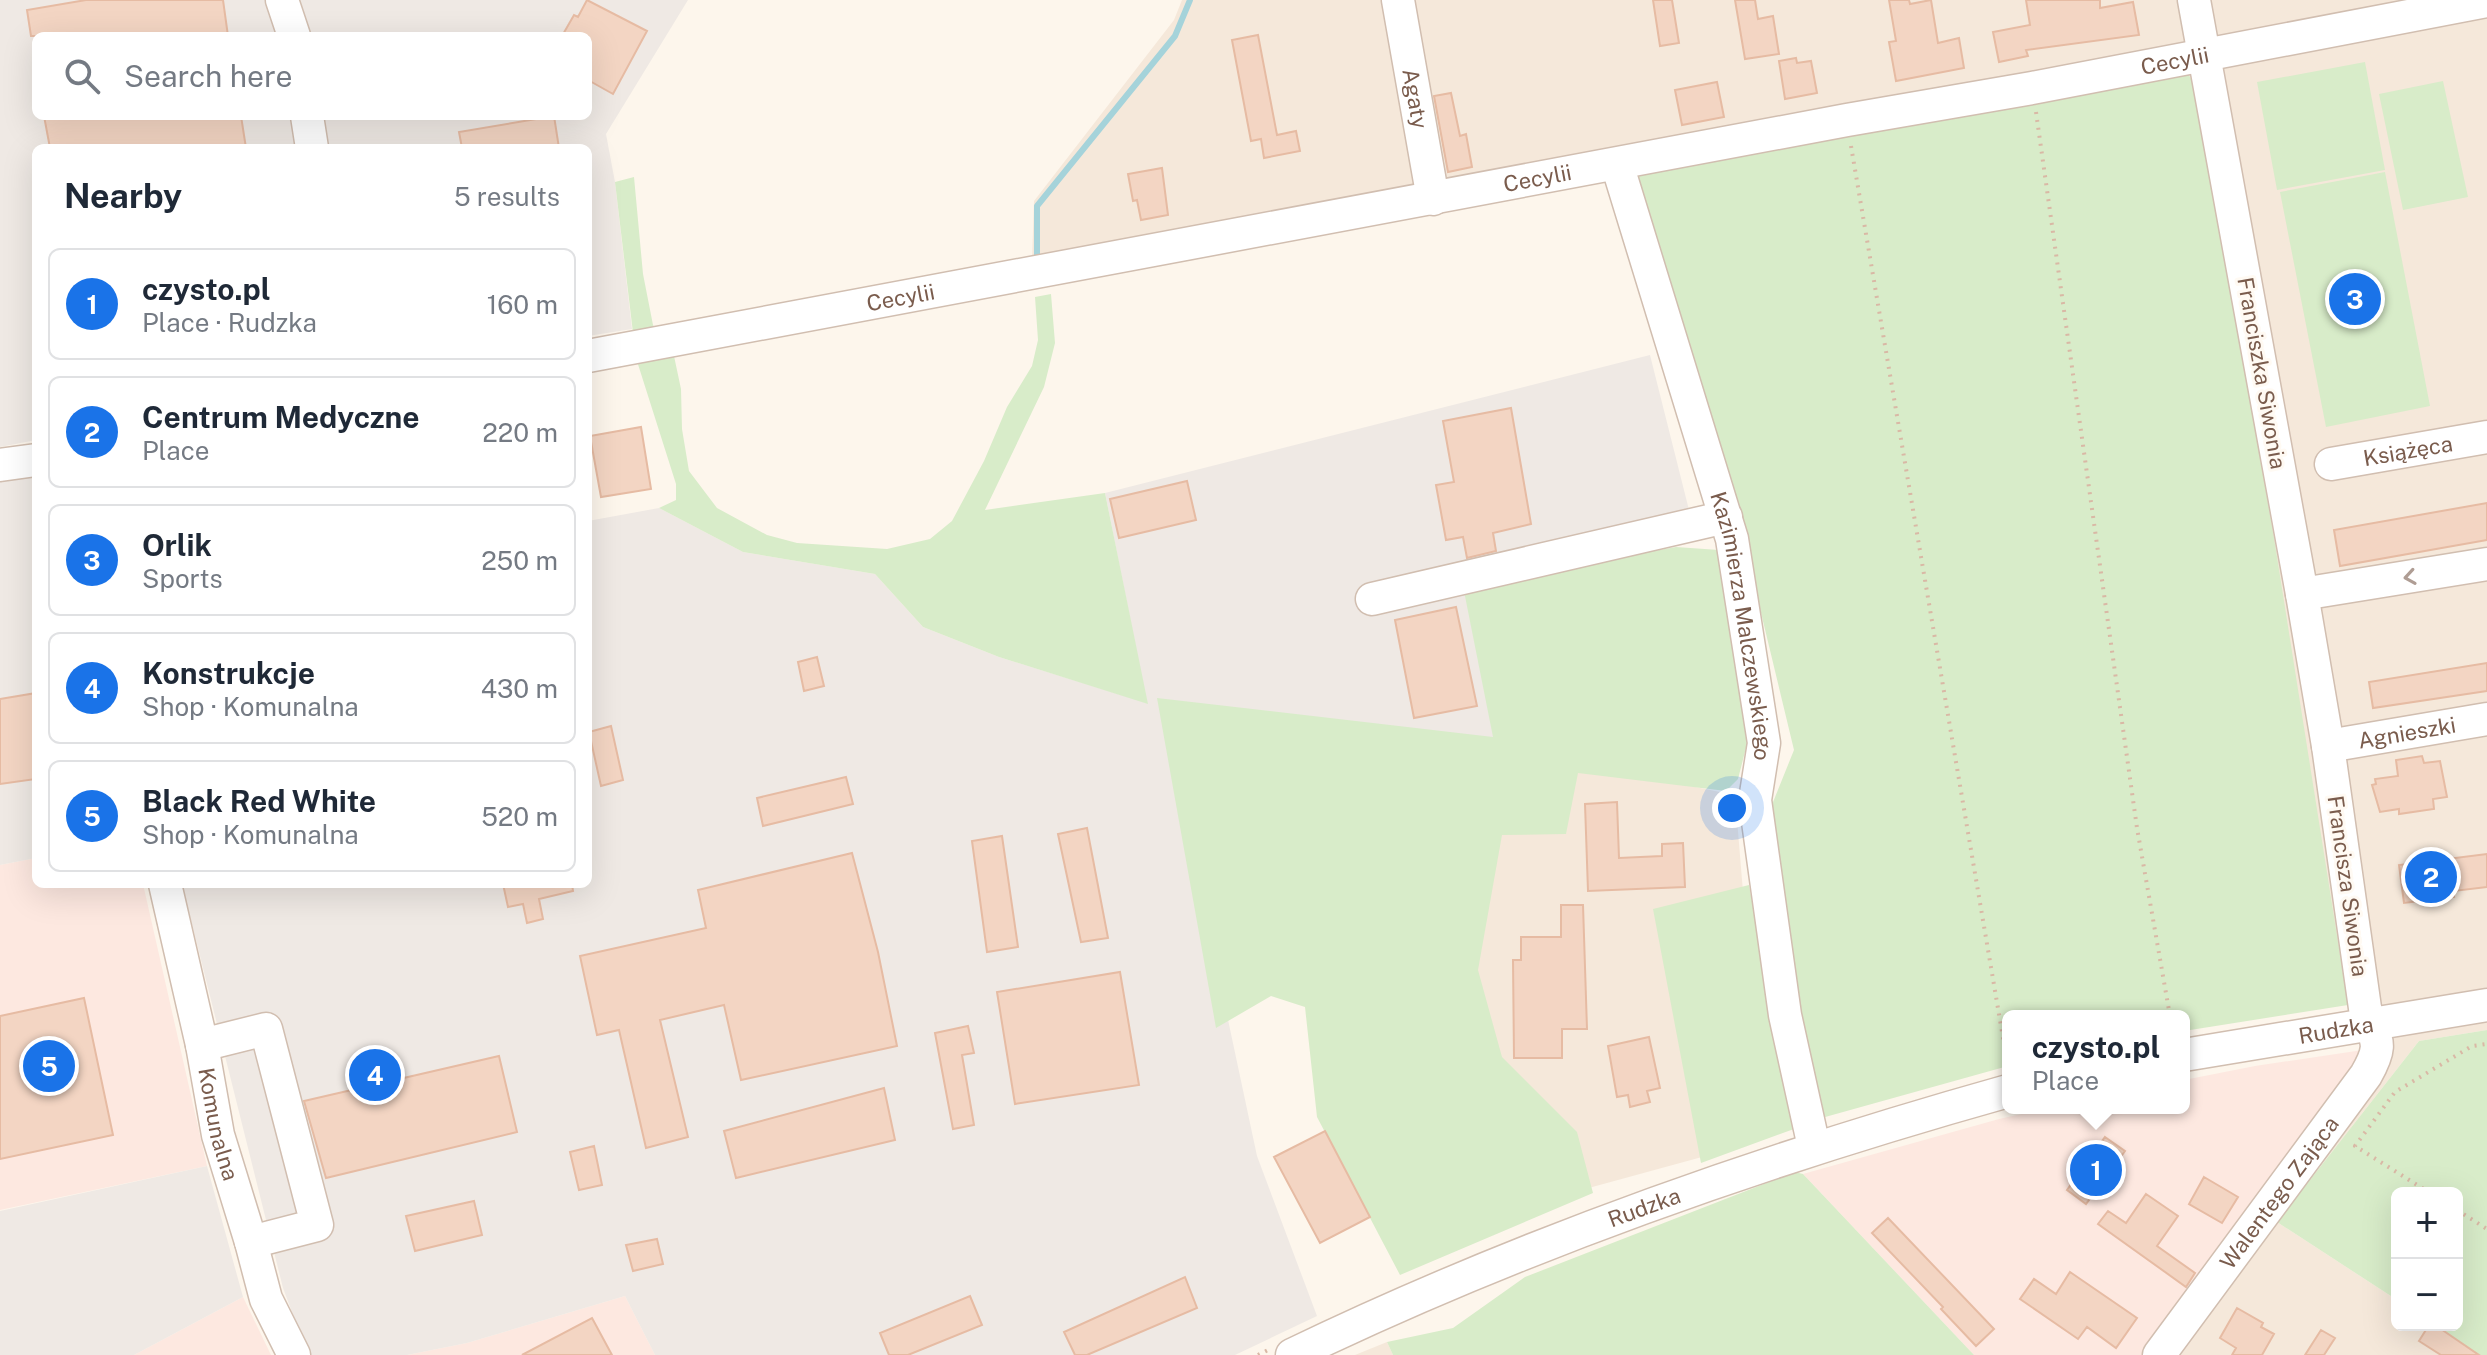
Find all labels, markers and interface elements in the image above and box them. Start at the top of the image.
search box [32,32,592,120]
street label: Cecylii [2139,41,2211,80]
icon: search [60,54,104,98]
text: Search here [124,58,292,94]
street label: Agaty [1397,66,1433,131]
street label: Cecylii [1501,159,1574,197]
text: Nearby [64,176,182,216]
text: 5 results [454,181,560,212]
pin: 3 [2329,269,2381,329]
text: czysto.pl [142,271,271,307]
street label: Franciszka Siwonia [2232,275,2292,471]
street label: Cecylii [864,278,937,317]
text: 1 [86,289,98,320]
text: 160 m [487,289,558,320]
text: Place · Rudzka [142,307,317,338]
text: Centrum Medyczne [142,399,420,435]
text: 2 [84,417,100,448]
text: 220 m [482,417,558,448]
street label: Książęca [2361,430,2455,471]
text: Place [142,435,209,466]
street label: Kazimierza Malczewskiego [1705,488,1778,763]
text: Orlik [142,527,212,563]
text: 3 [83,545,101,576]
text: 250 m [481,545,558,576]
text: Sports [142,563,223,594]
one-way arrow [2403,567,2417,584]
text: Konstrukcje [142,655,315,691]
text: 4 [83,673,101,704]
text: 430 m [481,673,558,704]
text: Shop · Komunalna [142,691,359,722]
street label: Agnieszki [2356,712,2458,754]
text: Black Red White [142,783,376,819]
your location [1712,788,1752,828]
street label: Francisza Siwonia [2322,794,2374,978]
text: 5 [83,801,101,832]
text: 520 m [481,801,558,832]
text: Shop · Komunalna [142,819,359,850]
pin: 2 [2405,847,2457,907]
popup [2002,1010,2190,1114]
street label: Rudzka [2297,1011,2375,1049]
text: czysto.pl [2032,1029,2160,1065]
pin: 5 [23,1036,75,1096]
pin: 4 [349,1045,401,1105]
text: Place [2032,1065,2099,1096]
street label: Komunalna [193,1066,244,1184]
street label: Walentego Zająca [2214,1111,2344,1274]
pin: 1 [2070,1140,2122,1200]
street label: Rudzka [1604,1182,1684,1232]
map controls [2391,1187,2463,1331]
button: + [2391,1187,2463,1259]
button: − [2391,1259,2463,1331]

